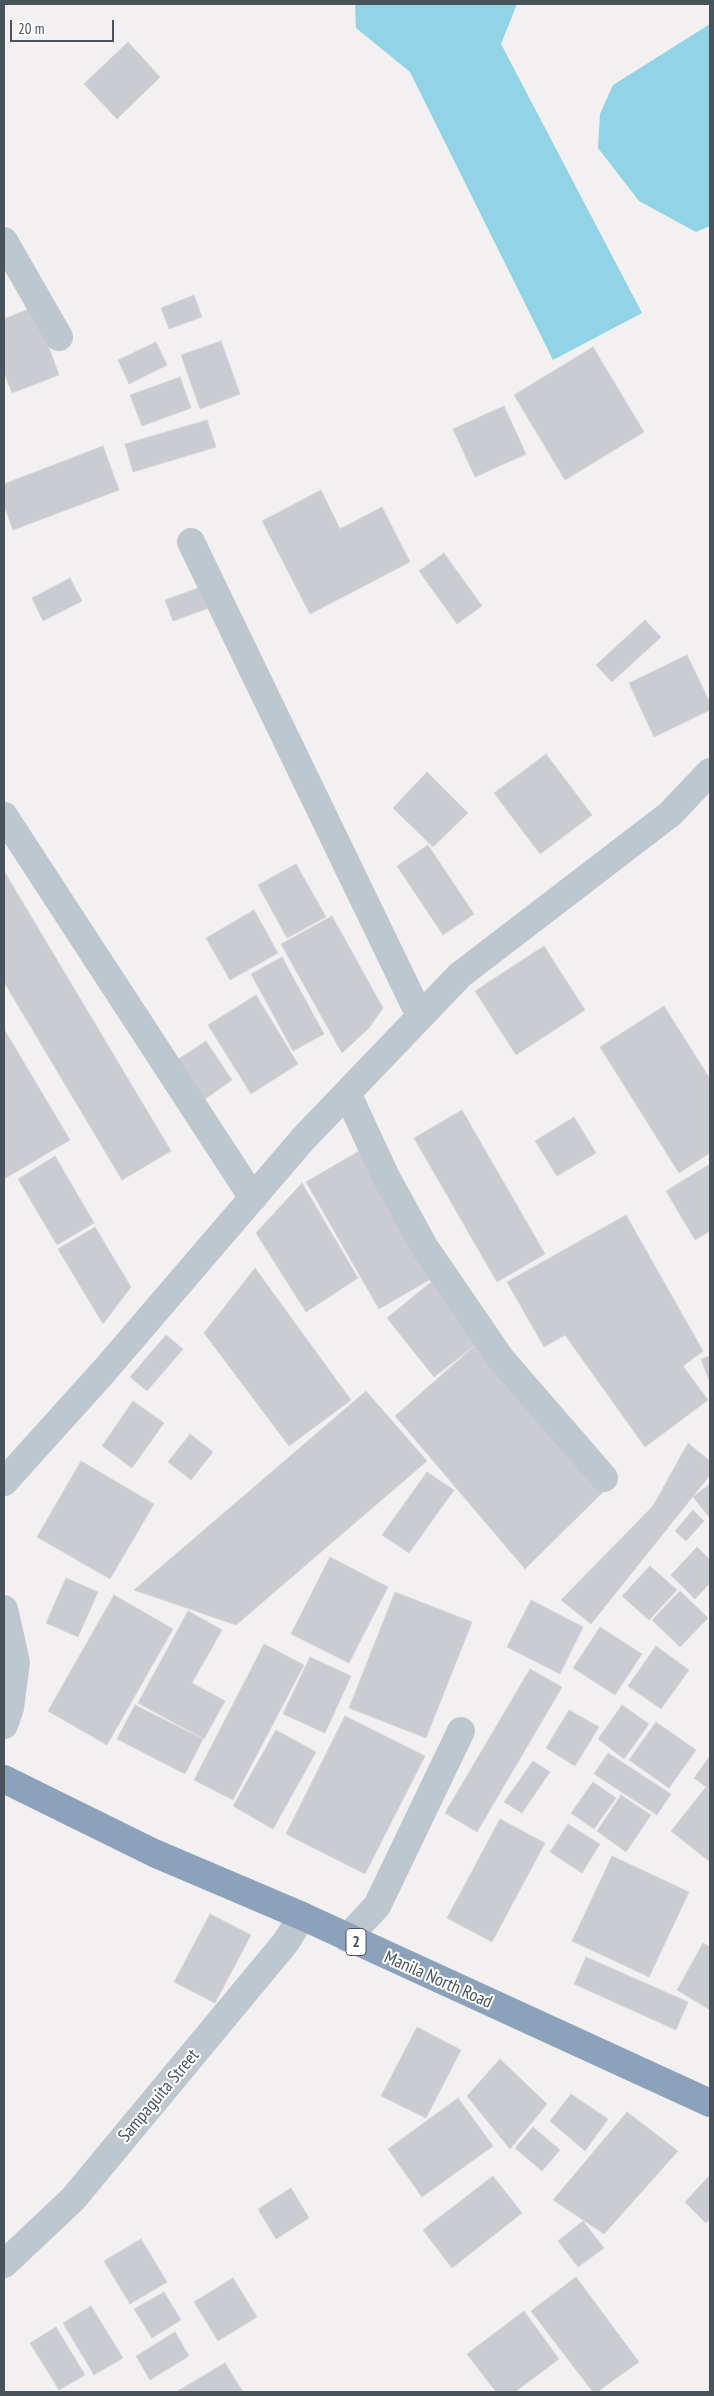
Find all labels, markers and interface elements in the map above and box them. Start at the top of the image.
scale bar [12,10,116,42]
text: 20 m [18,19,44,38]
road number: 2 [346,1928,366,1955]
street label: Manila North Road [381,1947,495,2013]
street label: Sampaguita Street [114,2045,204,2147]

